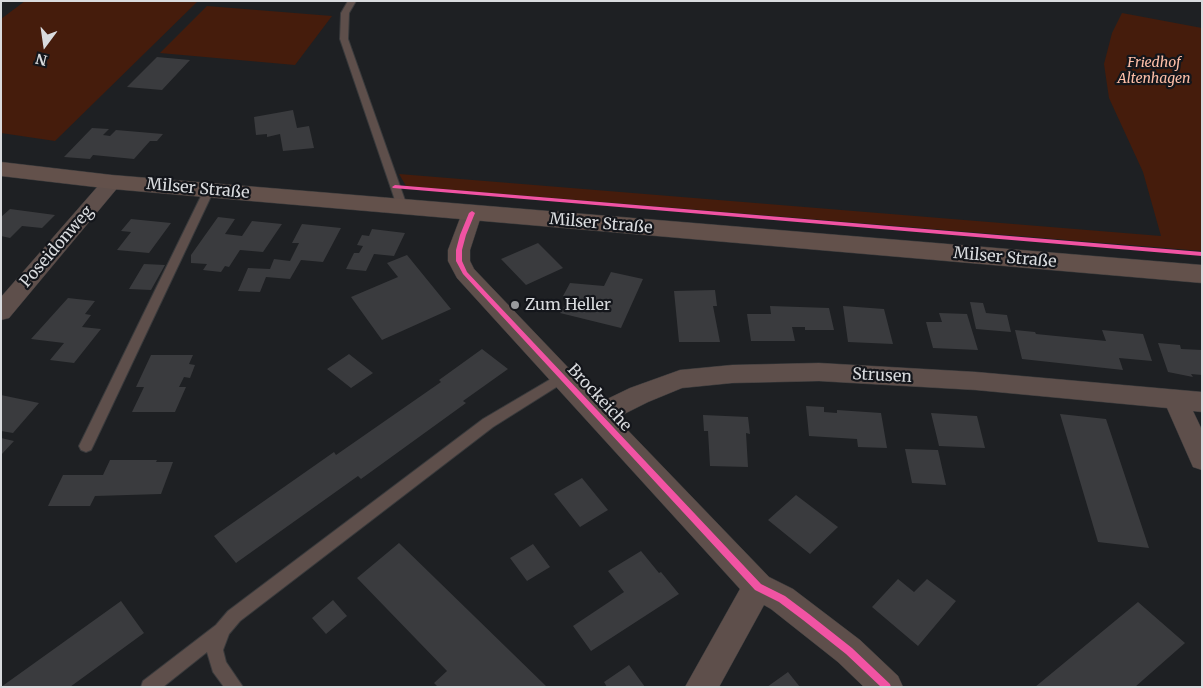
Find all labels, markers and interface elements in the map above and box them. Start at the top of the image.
north arrow [20,20,70,70]
text: N [34,49,49,70]
park label: Friedhof Altenhagen [1117,55,1191,88]
street label: Milser Straße [146,175,250,203]
street label: Poseidonweg [16,202,98,292]
street label: Milser Straße [549,210,653,238]
street label: Milser Straße [953,244,1057,272]
place label: Zum Heller [525,295,611,315]
marker: Zum Heller [509,299,521,311]
street label: Brockeiche [563,360,635,436]
street label: Strusen [852,365,912,387]

